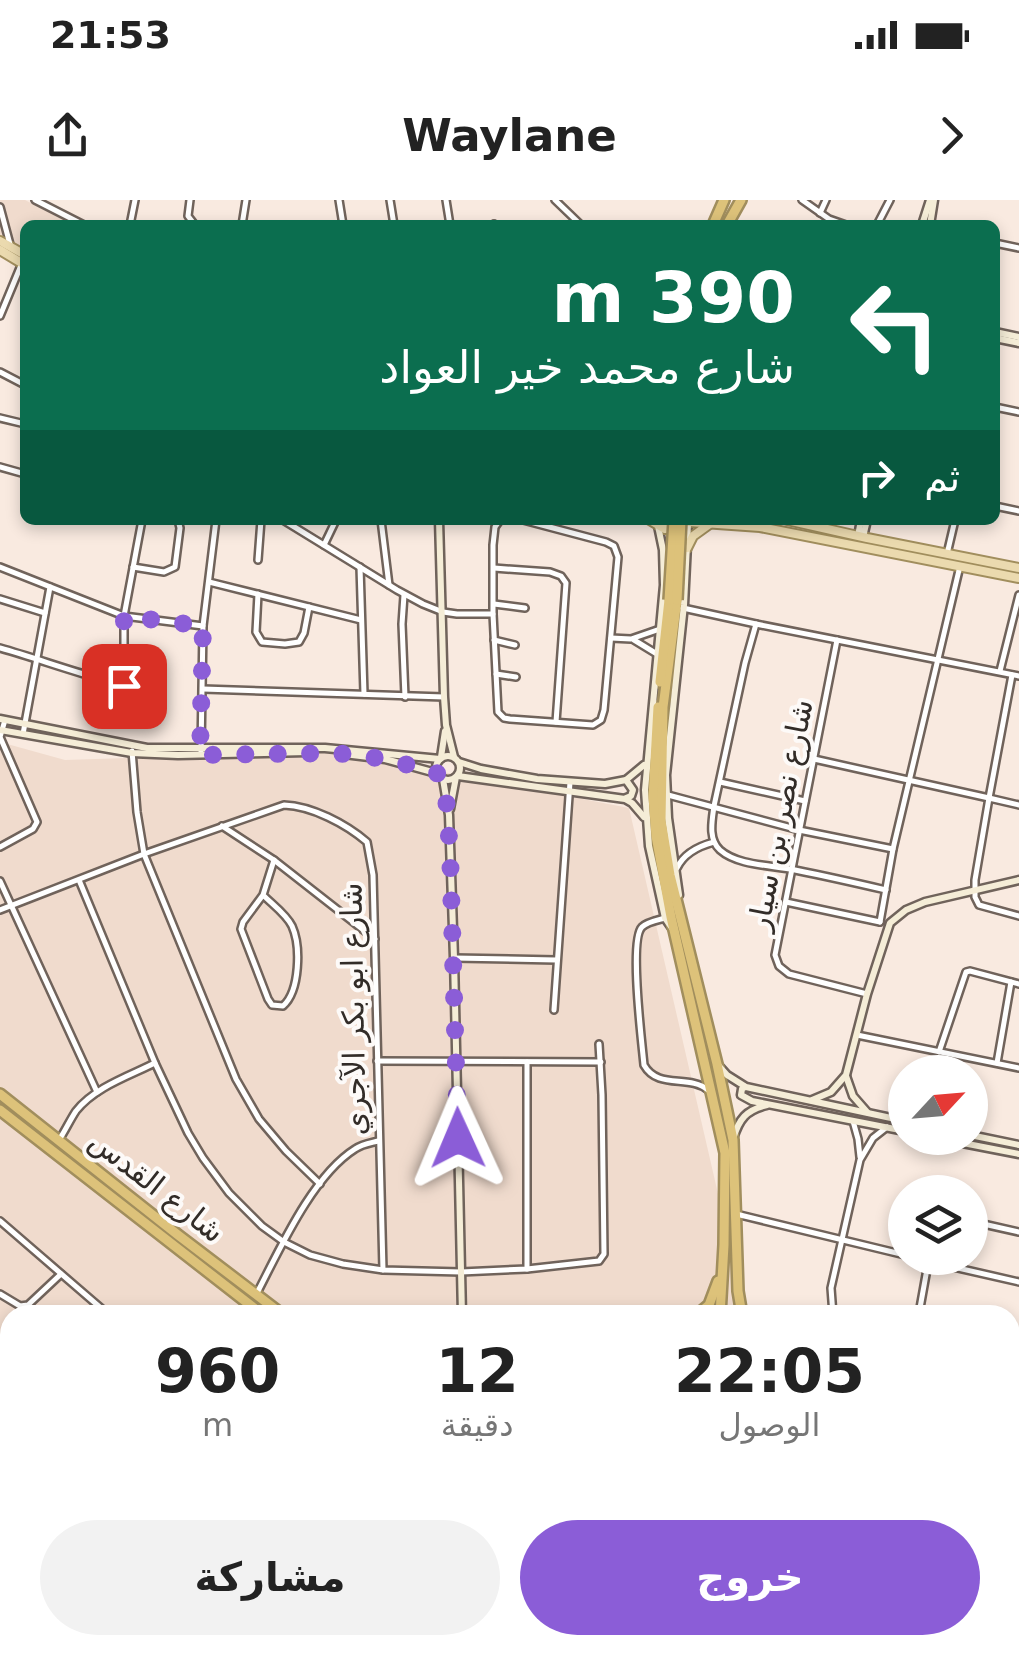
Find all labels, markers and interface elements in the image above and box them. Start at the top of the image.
text: 21:53 [50,13,171,57]
icon: share [40,108,95,163]
icon: forward [924,108,979,163]
text: Waylane [402,109,617,162]
text: 390 m [552,257,795,339]
icon: left [830,260,960,390]
text: شارع محمد خير العواد [379,341,795,394]
icon: right [849,450,904,505]
text: ثم [924,456,960,500]
pin [82,644,167,729]
icon: arrive [97,659,152,714]
street label: شارع نصر بن سيار [740,696,820,936]
street label: شارع ابو بكر الآجري [333,882,373,1136]
north arrow [888,1055,988,1155]
map controls [888,1055,988,1275]
position arrow [406,1086,510,1190]
street label: شارع القدس [83,1123,231,1249]
button: layers [888,1175,988,1275]
text: 960 [155,1336,280,1406]
text: 12 [435,1336,519,1406]
text: 22:05 [674,1336,865,1406]
text: m [202,1406,233,1444]
text: دقيقة [441,1406,513,1444]
text: الوصول [718,1406,821,1444]
button: مشاركة [40,1520,500,1635]
button: خروج [520,1520,980,1635]

